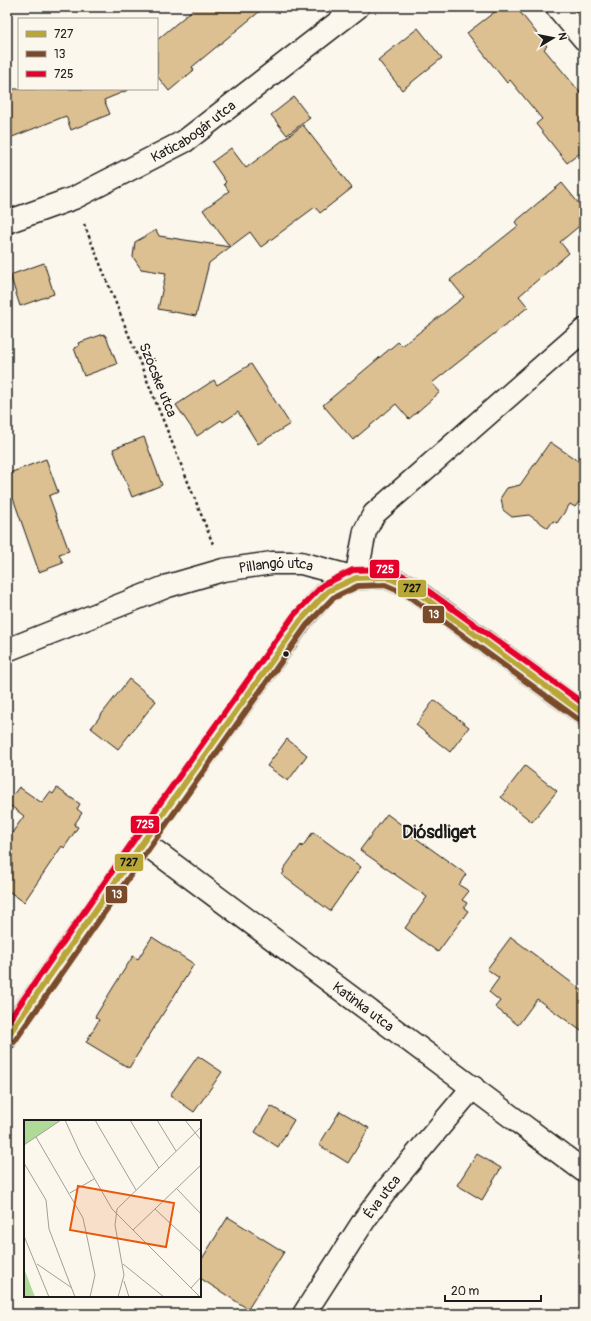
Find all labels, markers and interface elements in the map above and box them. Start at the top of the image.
legend [18,18,158,90]
north arrow [533,18,573,58]
text: 727 [54,27,74,42]
text: N [555,32,570,42]
text: 13 [54,47,66,62]
text: 725 [54,67,74,82]
street label: Katicabogár utca [148,97,239,166]
street label: Szöcske utca [135,340,181,420]
street label: Pillangó utca [238,554,315,576]
line badge: 725 [369,559,400,579]
text: 725 [376,563,394,576]
line badge: 727 [397,579,427,598]
text: 727 [403,582,421,595]
line badge: 13 [422,605,445,624]
text: 13 [429,608,439,621]
unlabelled marker [281,649,291,659]
line badge: 725 [130,815,160,834]
text: 725 [136,818,154,831]
district label: Diósdliget [402,821,477,844]
line badge: 727 [114,853,144,872]
text: 727 [120,856,138,869]
line badge: 13 [105,885,128,904]
text: 13 [112,888,122,901]
street label: Katinka utca [329,978,397,1035]
inset map [24,1120,201,1297]
street label: Éva utca [359,1171,404,1222]
scale bar [445,1277,541,1303]
text: 20 m [451,1284,480,1299]

